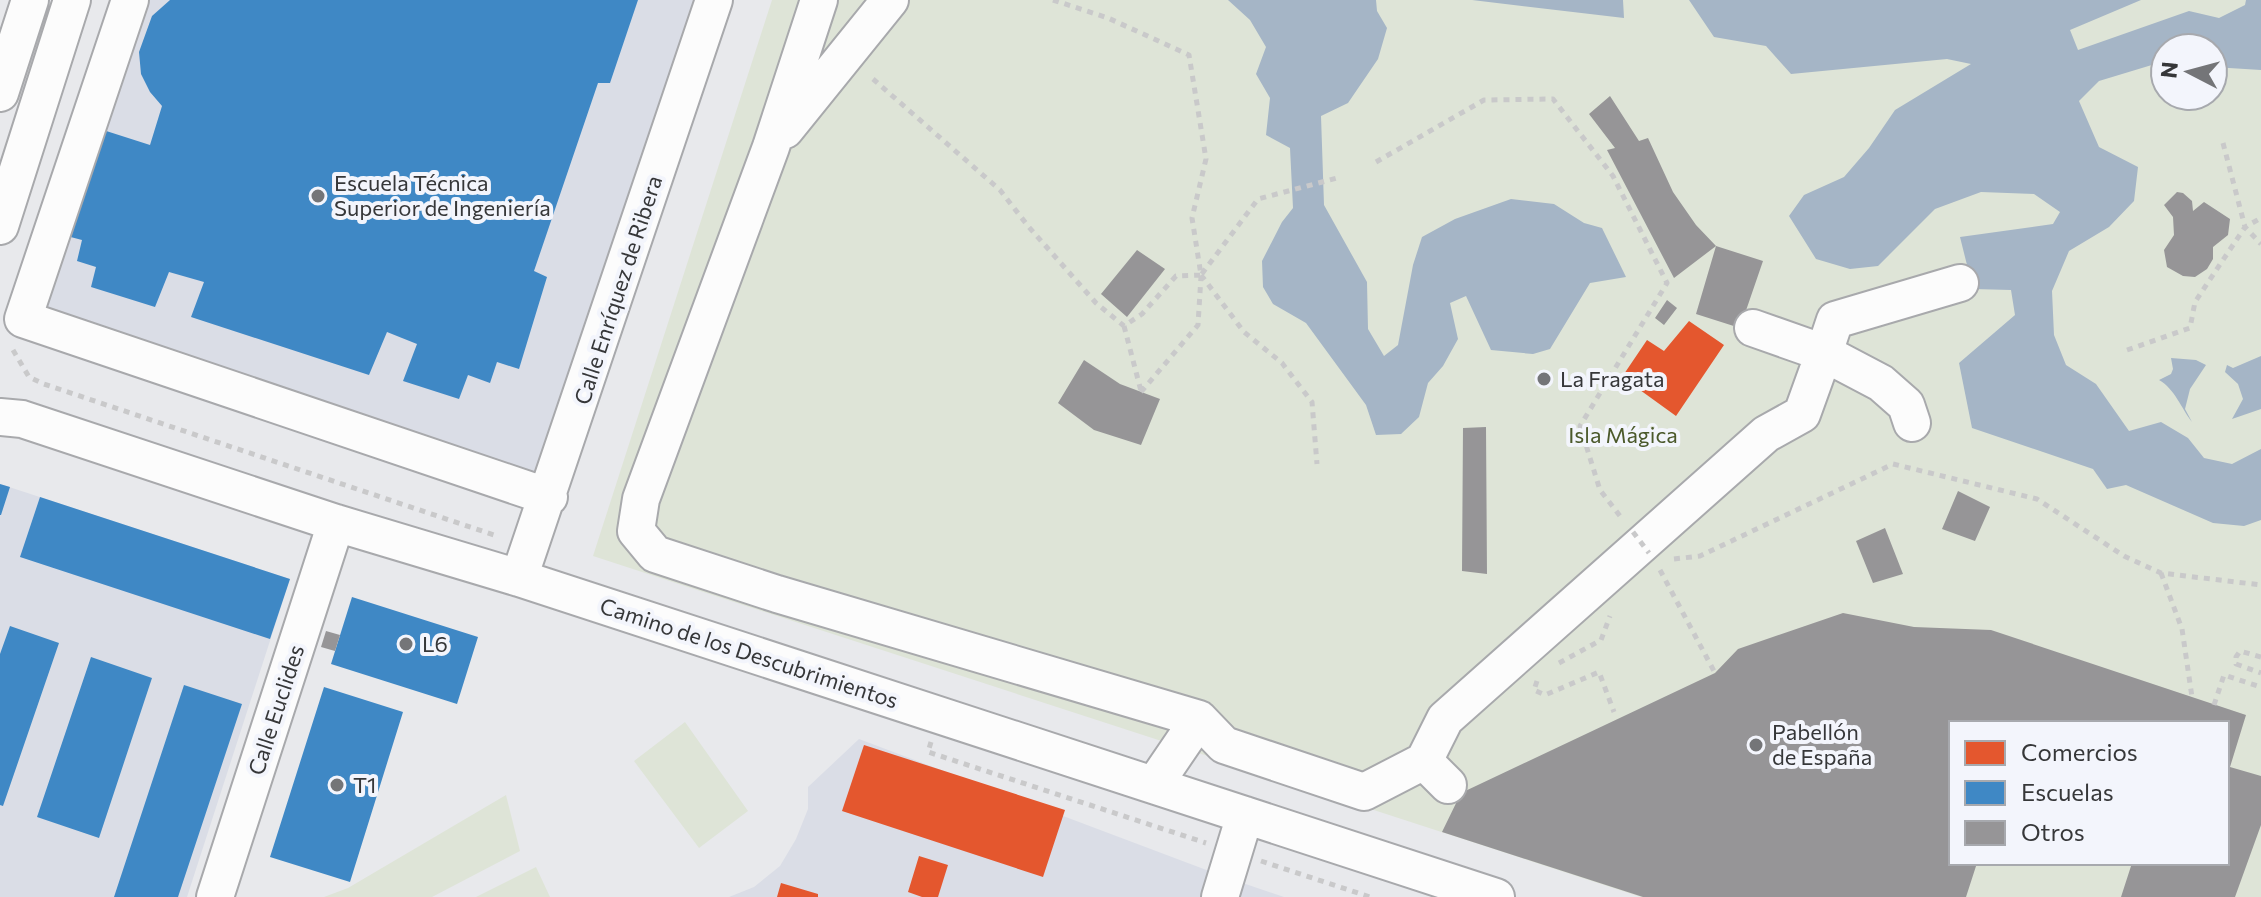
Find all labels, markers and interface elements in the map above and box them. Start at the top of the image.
north arrow [2149,32,2229,112]
text: N [2154,60,2183,79]
place label: Escuela Técnica Superior de Ingeniería [334,169,551,221]
street label: Calle Enríquez de Ribera [568,172,667,408]
marker: Escuela Técnica Superior de Ingeniería [309,187,327,205]
place label: La Fragata [1560,365,1664,392]
marker: La Fragata [1535,370,1553,388]
park label: Isla Mágica [1568,421,1678,448]
street label: Camino de los Descubrimientos [597,591,902,714]
place label: L6 [422,630,448,657]
marker: L6 [397,635,415,653]
street label: Calle Euclides [242,641,309,778]
place label: Pabellón de España [1772,718,1872,770]
legend [1949,721,2229,865]
marker: Pabellón de España [1747,736,1765,754]
text: Comercios [2021,737,2138,766]
place label: T1 [353,771,377,798]
marker: T1 [328,776,346,794]
text: Escuelas [2021,777,2114,806]
text: Otros [2021,817,2085,846]

